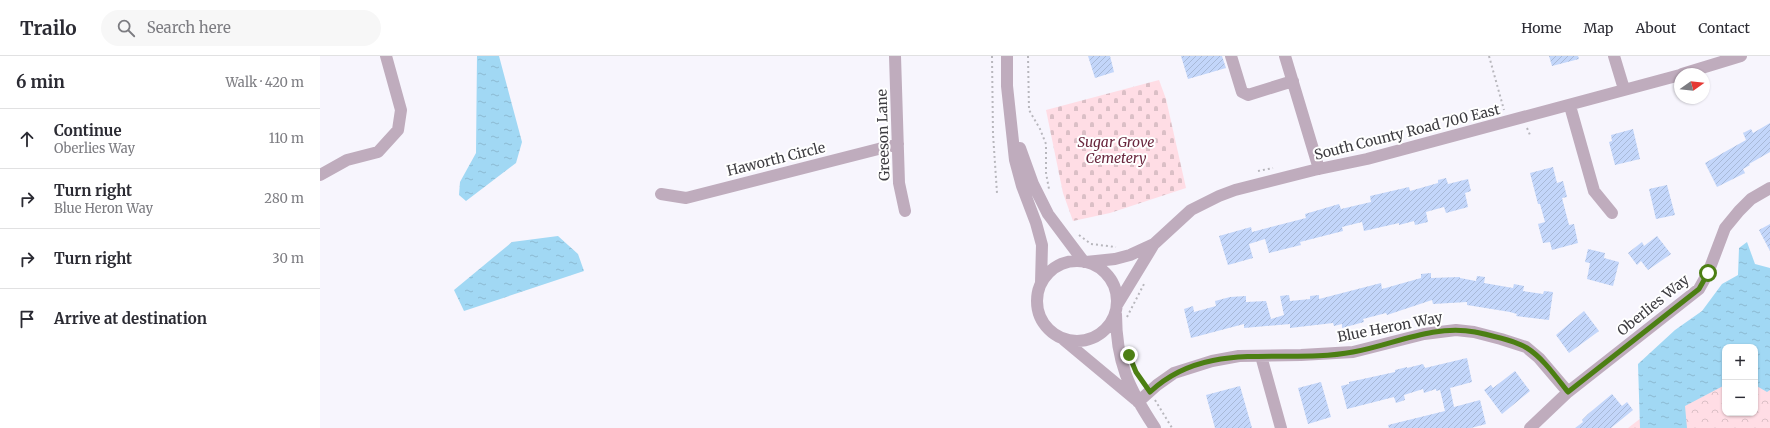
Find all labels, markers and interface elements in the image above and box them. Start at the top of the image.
search box [101,10,381,46]
text: Trailo [20,16,77,40]
icon: search [115,17,137,39]
text: Search here [147,18,231,37]
text: Home [1521,19,1562,37]
text: Map [1584,19,1613,37]
text: About [1635,19,1676,37]
text: Contact [1698,19,1750,37]
north arrow [1674,68,1710,104]
text: 6 min [16,71,65,93]
text: Walk · 420 m [225,74,304,91]
street label: Greeson Lane [872,89,894,181]
street label: South County Road 700 East [1312,100,1502,164]
text: Continue [54,121,122,140]
icon: ahead [16,128,38,150]
text: 110 m [269,130,304,147]
park label: Sugar Grove Cemetery [1078,133,1154,167]
street label: Haworth Circle [725,138,827,180]
text: Oberlies Way [54,140,135,157]
text: Turn right [54,181,132,200]
icon: right [16,188,38,210]
text: 280 m [264,190,304,207]
text: Blue Heron Way [54,200,153,217]
icon: right [16,248,38,270]
text: Turn right [54,249,132,268]
text: 30 m [272,250,304,267]
route start [1699,264,1717,282]
street label: Oberlies Way [1613,270,1693,339]
icon: arrive [16,308,38,330]
street label: Blue Heron Way [1336,308,1445,346]
text: Arrive at destination [54,309,207,328]
map controls [1722,344,1758,416]
button: + [1722,344,1758,380]
route end [1120,346,1138,364]
button: − [1722,380,1758,416]

